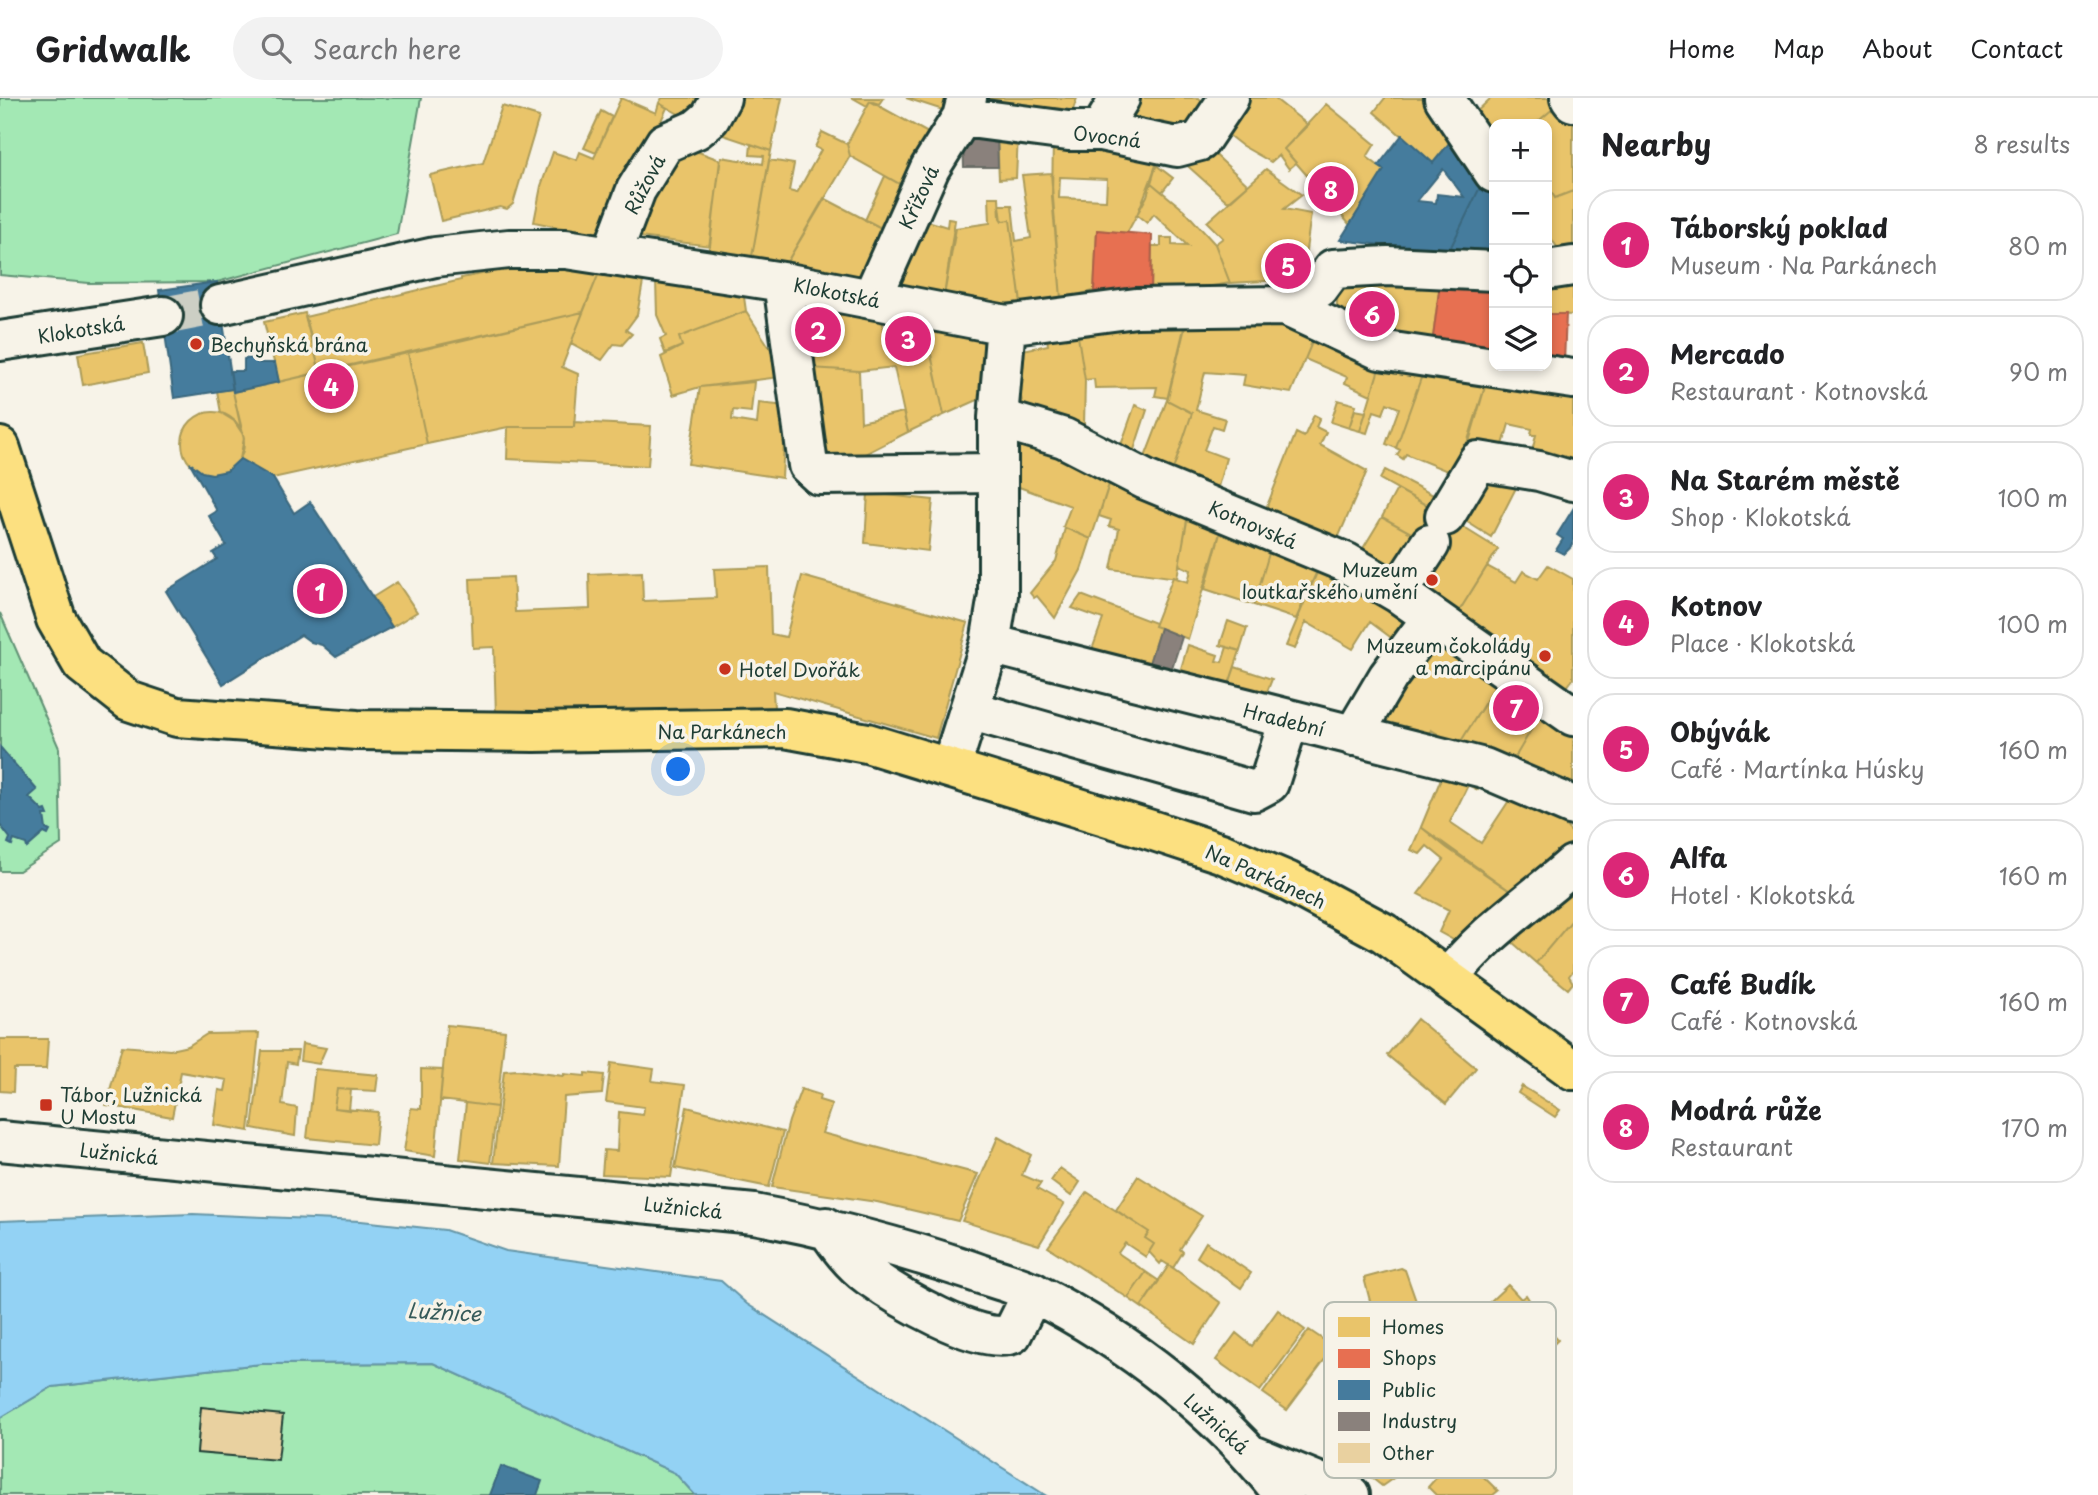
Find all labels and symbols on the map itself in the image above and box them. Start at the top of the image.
street label: Ovocná [1071,118,1143,154]
street label: Růžová [617,149,672,219]
street label: Křížová [891,160,945,234]
pin: 8 [1308,163,1354,215]
pin: 5 [1265,240,1311,292]
street label: Klokotská [791,270,883,314]
pin: 6 [1349,288,1395,340]
pin: 2 [795,304,841,356]
street label: Klokotská [36,308,127,350]
pin: 3 [885,313,931,365]
place label: Bechyňská brána [210,330,368,358]
marker: Bechyňská brána [188,336,204,352]
pin: 4 [308,360,354,412]
street label: Kotnovská [1204,493,1302,555]
place label: Muzeum loutkařského umění [1242,555,1418,605]
pin: 1 [297,565,343,617]
marker: Muzeum loutkařského umění [1424,572,1440,588]
place label: Muzeum čokolády a marcipánu [1366,631,1531,681]
marker: Muzeum čokolády a marcipánu [1537,648,1553,664]
place label: Hotel Dvořák [739,655,860,683]
marker: Hotel Dvořák [717,661,733,677]
pin: 7 [1493,682,1539,734]
street label: Hradební [1240,695,1328,743]
street label: Na Parkánech [657,717,787,745]
your location [661,752,695,786]
street label: Na Parkánech [1201,837,1331,915]
place label: Tábor, Lužnická U Mostu [60,1080,202,1130]
marker: Tábor, Lužnická U Mostu [38,1097,54,1113]
street label: Lužnická [78,1135,160,1171]
street label: Lužnická [642,1189,724,1225]
water label: Lužnice [406,1293,483,1329]
legend [1324,1302,1556,1478]
text: Homes [1382,1312,1444,1340]
text: Shops [1382,1343,1436,1371]
text: Public [1382,1375,1436,1403]
street label: Lužnická [1178,1386,1256,1460]
text: Industry [1382,1406,1457,1434]
text: Other [1382,1438,1434,1466]

